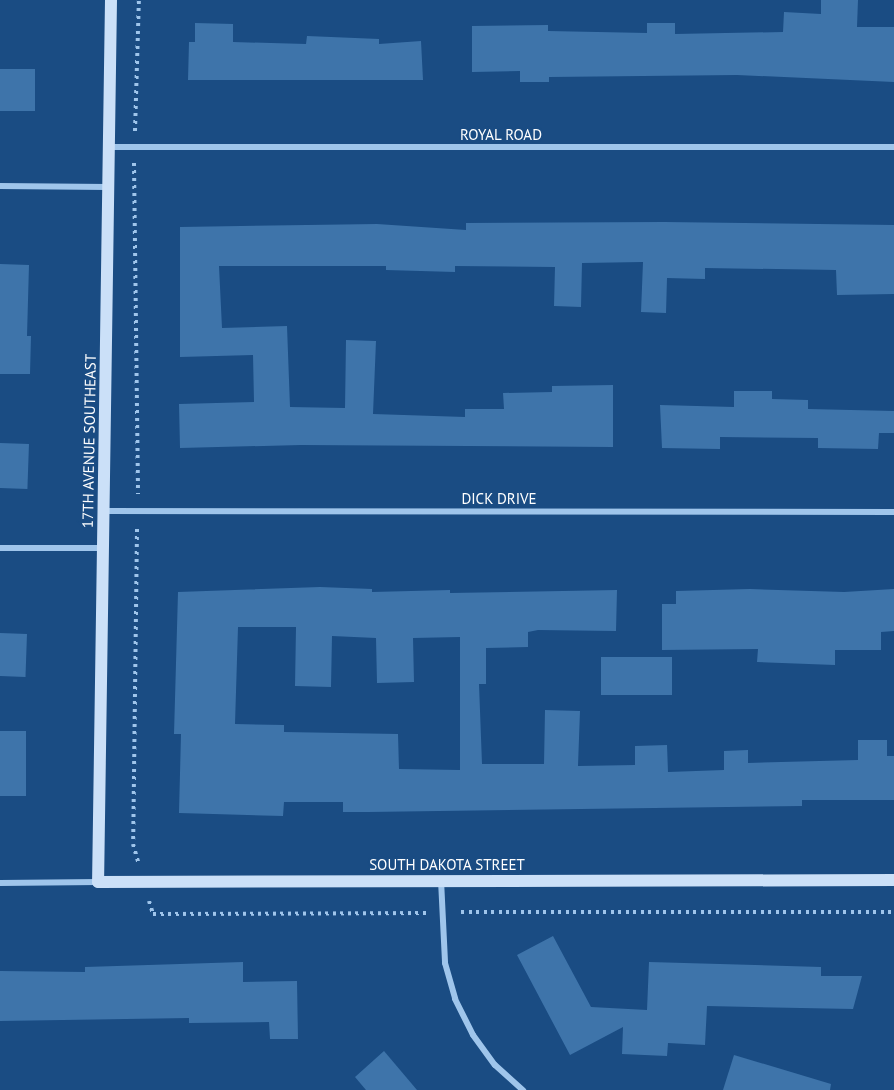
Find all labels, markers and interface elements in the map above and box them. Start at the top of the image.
street label: ROYAL ROAD [460,126,542,144]
street label: 17TH AVENUE SOUTHEAST [78,353,100,529]
street label: DICK DRIVE [461,490,537,508]
street label: SOUTH DAKOTA STREET [369,856,525,874]

